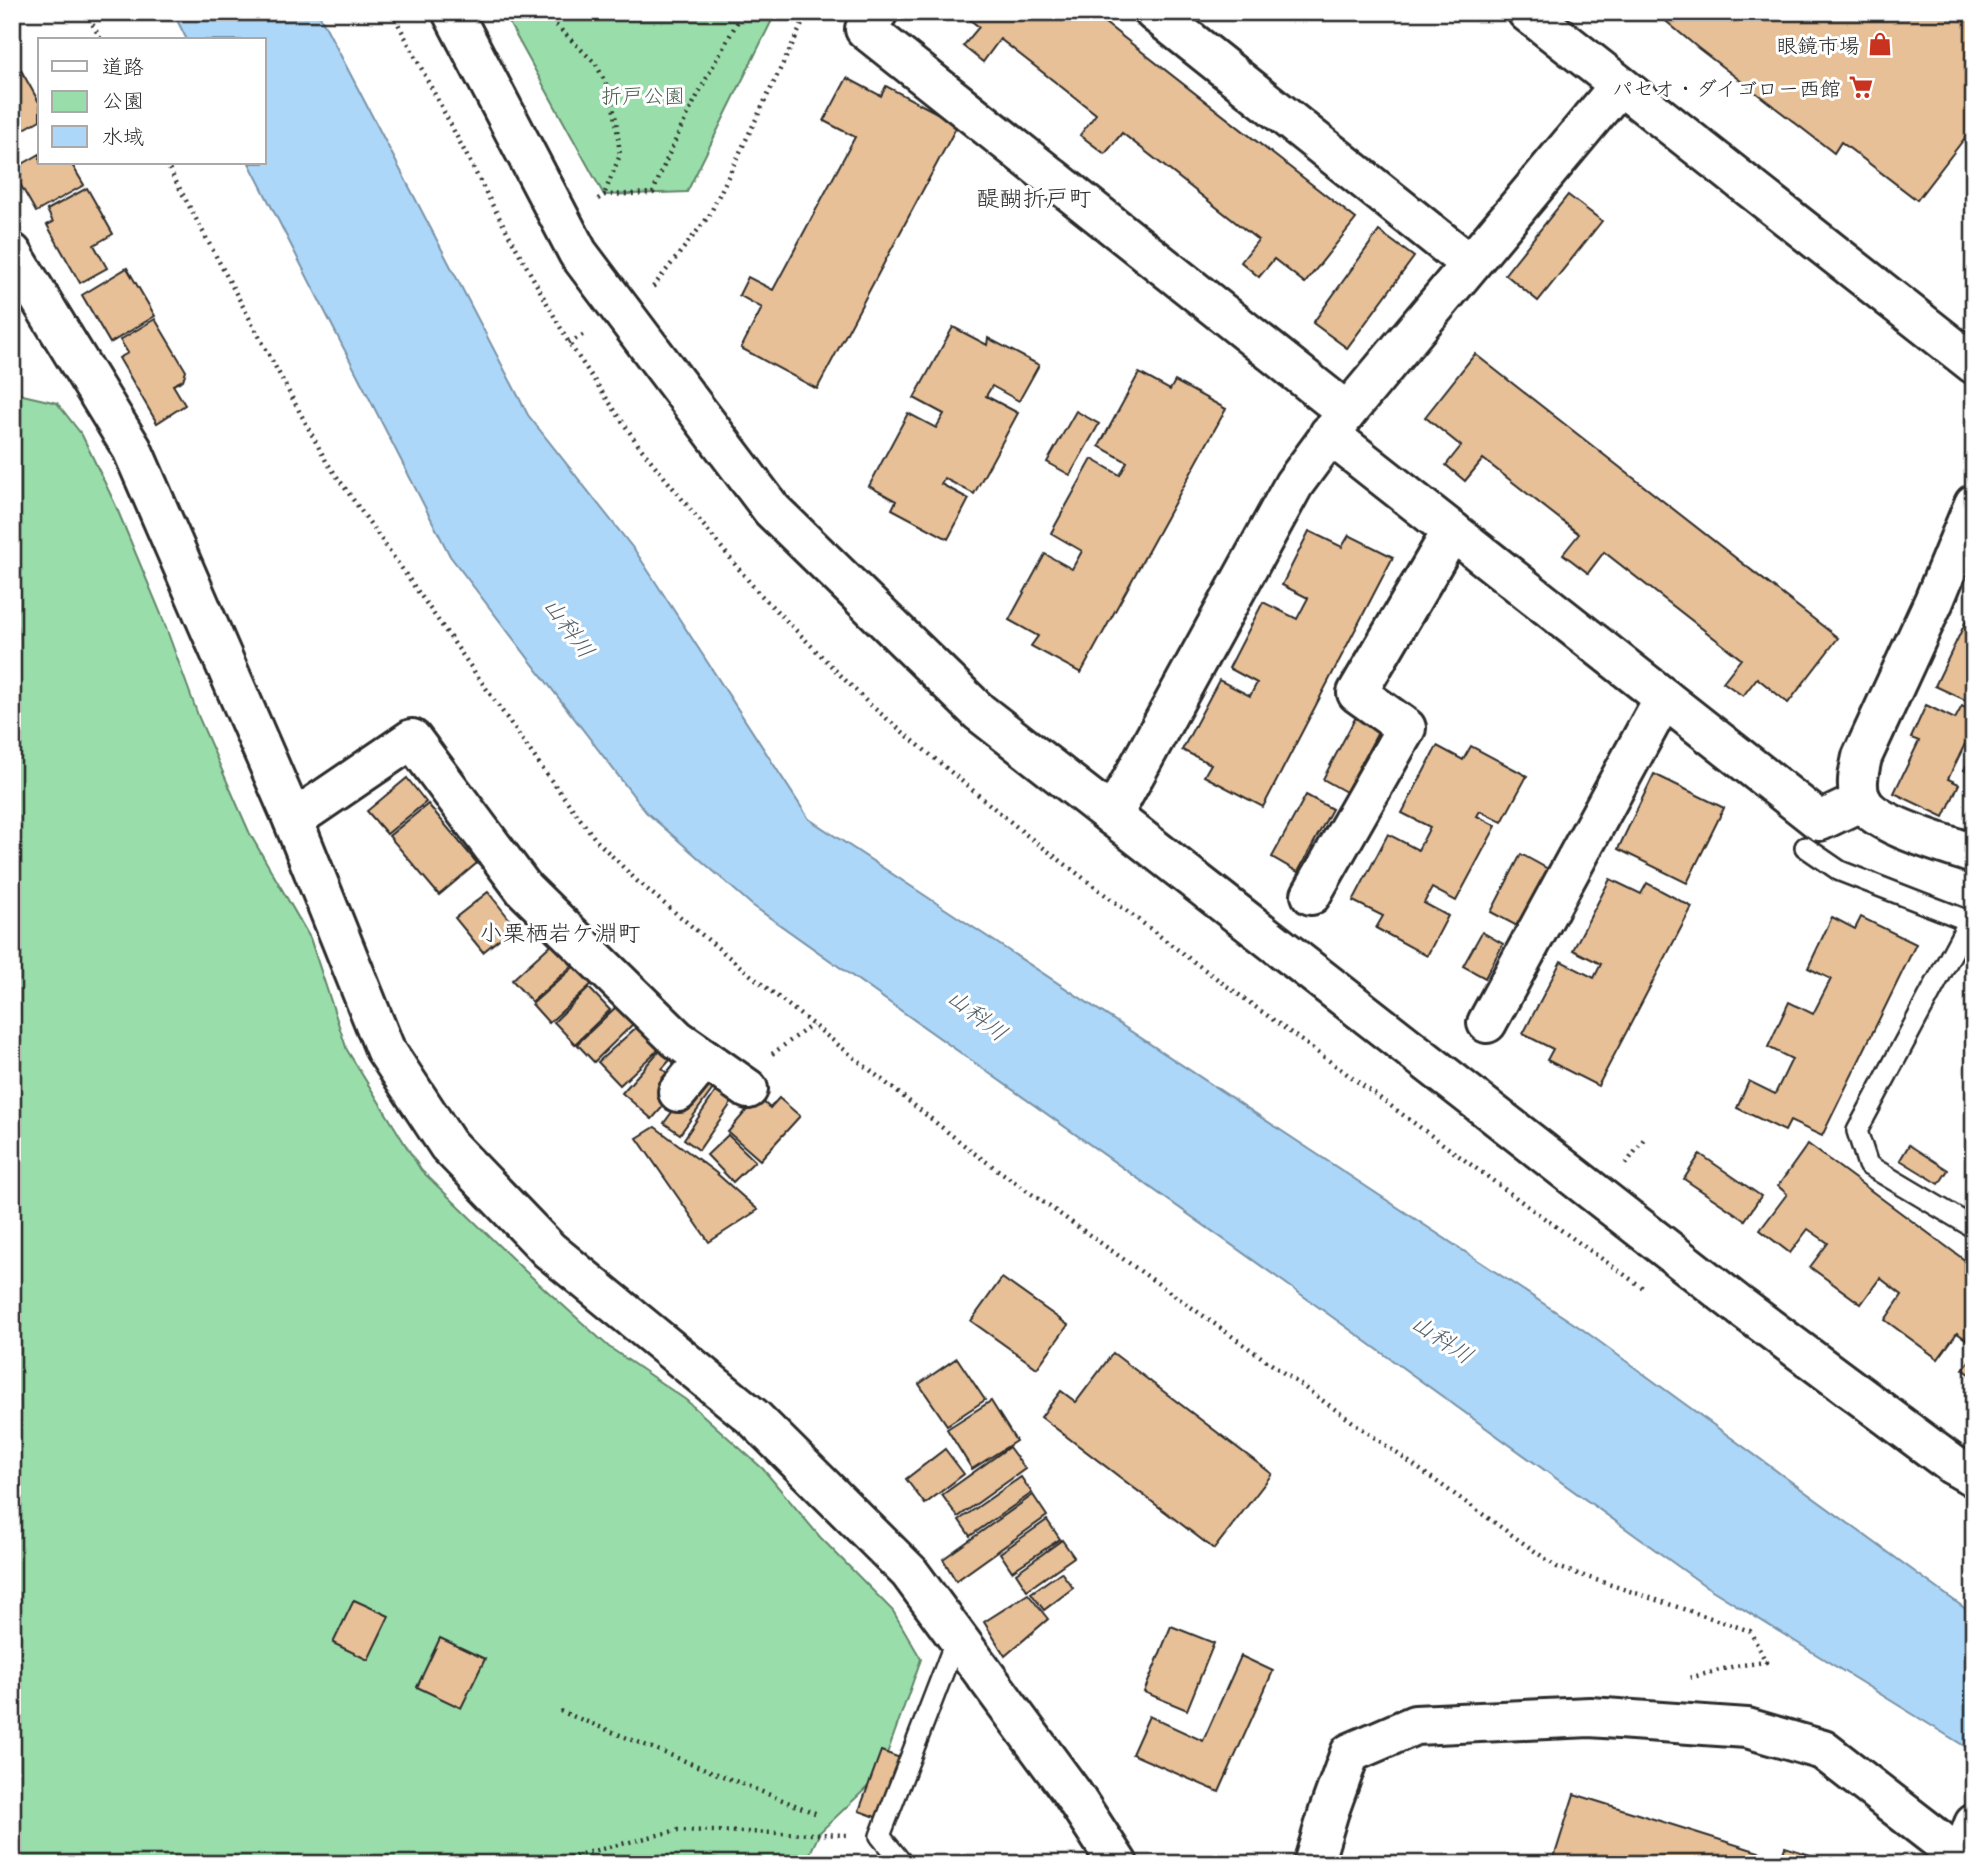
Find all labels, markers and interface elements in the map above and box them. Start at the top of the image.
shop icon: 眼鏡市場 [1866,30,1894,58]
place label: 眼鏡市場 [1776,31,1860,58]
legend [38,38,266,164]
text: 道路 [102,52,144,79]
supermarket icon: パセオ・ダイゴロー西館 [1847,73,1875,101]
place label: パセオ・ダイゴロー西館 [1612,74,1841,101]
park label: 折戸公園 [601,81,685,108]
text: 公園 [102,86,144,113]
text: 水域 [102,122,144,149]
district label: 醍醐折戸町 [977,182,1092,212]
water label: 山科川 [538,590,602,664]
district label: 小栗栖岩ケ淵町 [480,917,641,947]
water label: 山科川 [942,981,1014,1047]
water label: 山科川 [1406,1306,1480,1370]

